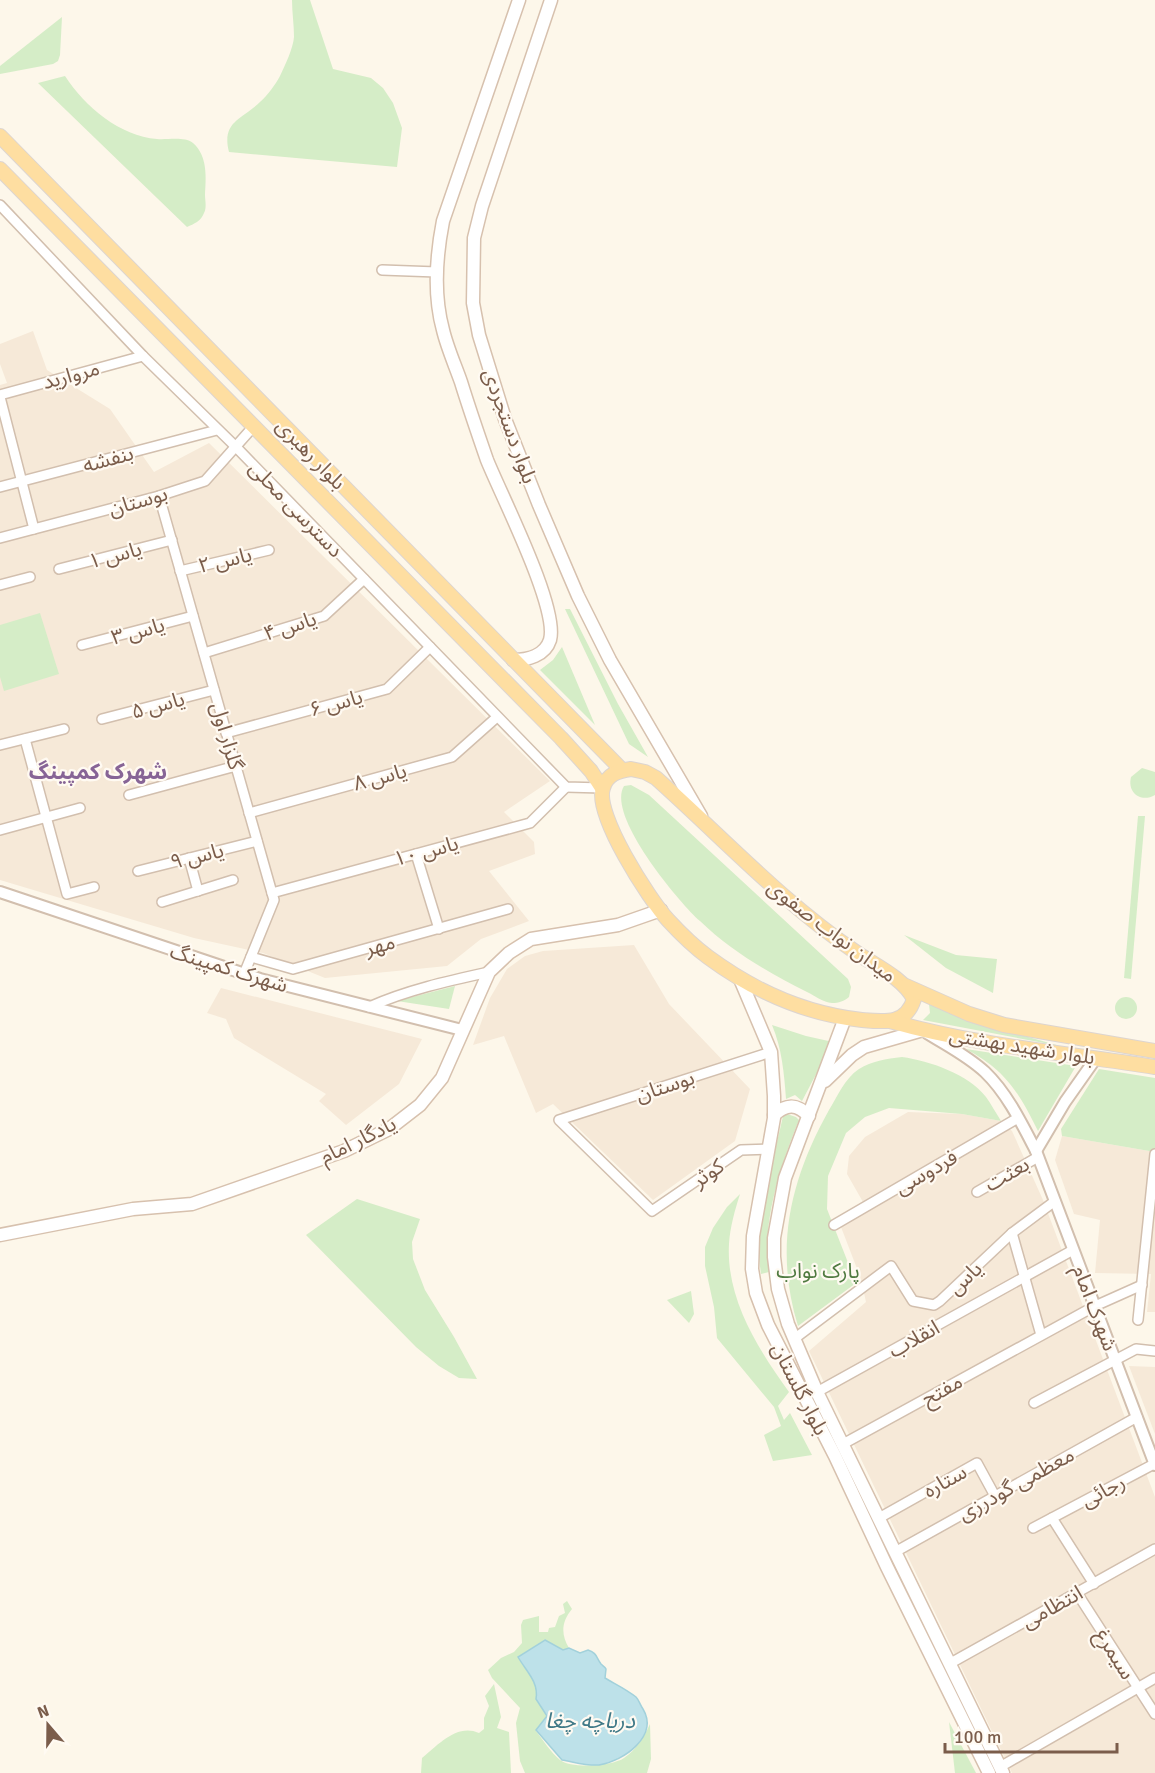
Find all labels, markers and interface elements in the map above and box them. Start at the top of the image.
street label: مروارید [39,355,103,395]
street label: بلوار دستجردی [477,365,543,487]
street label: بلوار رهبری [271,413,351,495]
street label: بنفشه [80,440,136,478]
street label: دسترسی محلی [243,455,349,563]
street label: بوستان [105,480,171,522]
street label: یاس ۱ [85,535,145,575]
street label: یاس ۲ [196,541,254,579]
street label: یاس ۴ [260,605,320,647]
street label: یاس ۳ [108,611,168,651]
street label: یاس ۶ [306,683,366,723]
street label: یاس ۵ [128,685,188,725]
street label: گلزار اول [205,699,249,773]
street label: یاس ۸ [350,757,410,797]
district label: شهرک کمپینگ [29,758,167,786]
street label: یاس ۱۰ [391,830,461,872]
street label: یاس ۹ [167,837,227,875]
street label: میدان نواب صفوی [762,874,902,988]
street label: مهر [361,929,398,962]
street label: شهرک کمپینگ [167,938,291,998]
street label: بلوار شهید بهشتی [947,1022,1097,1070]
street label: بوستان [632,1064,698,1108]
street label: یادگار امام [316,1110,402,1172]
street label: فردوسی [890,1144,962,1200]
street label: بعثت [980,1151,1034,1197]
street label: کوثر [686,1153,729,1194]
street label: یاس [942,1256,988,1300]
park label: پارک نواب [776,1258,860,1284]
street label: شهرک امام [1064,1261,1123,1356]
street label: انقلاب [884,1314,944,1364]
street label: بلوار گلستان [766,1338,834,1440]
street label: مفتح [917,1368,968,1414]
street label: معظمی گودرزی [953,1441,1079,1527]
street label: ستاره [919,1459,971,1503]
street label: رجائی [1076,1469,1130,1513]
street label: انتظامی [1017,1580,1087,1634]
street label: سیمرغ [1088,1624,1141,1685]
north arrow [18,1695,78,1755]
text: N [35,1701,52,1723]
water label: دریاچه چغا [545,1707,636,1735]
scale bar [945,1716,1118,1754]
text: 100 m [954,1726,1001,1748]

